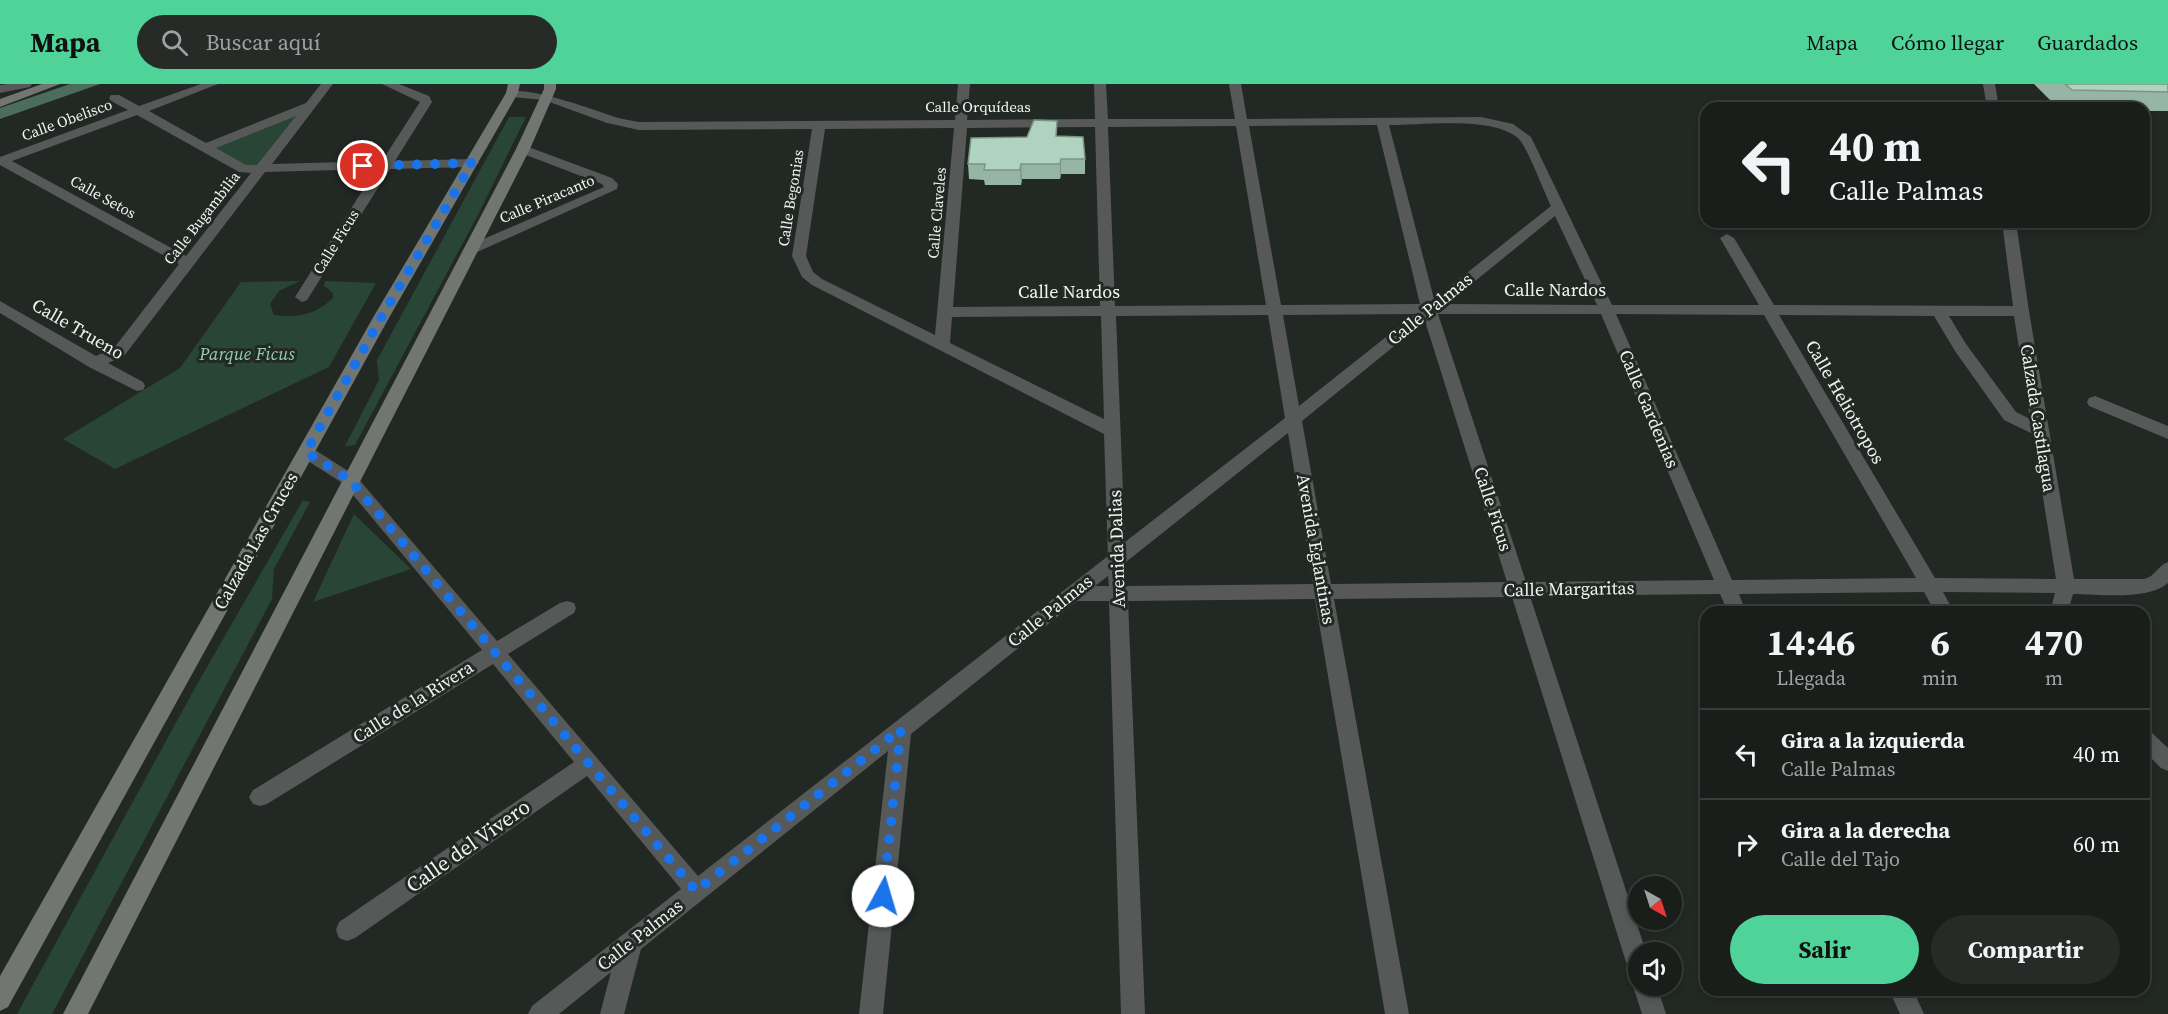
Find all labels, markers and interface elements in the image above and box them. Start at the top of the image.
search box [137,15,557,69]
text: Mapa [30,23,101,61]
icon: search [158,26,191,59]
text: Buscar aquí [206,27,321,57]
text: Mapa [1806,28,1858,57]
text: Cómo llegar [1891,28,2004,57]
text: Guardados [2037,28,2138,57]
street label: Calle Obelisco [19,93,115,146]
street label: Calle Orquídeas [925,96,1031,117]
text: 40 m [1829,117,1922,175]
icon: left [1730,126,1808,204]
pin [337,140,388,191]
street label: Calle Begonias [772,148,809,248]
icon: arrive [346,149,379,182]
street label: Calle Bugambilia [158,166,245,269]
street label: Calle Claveles [922,166,951,260]
street label: Calle Piracanto [496,169,598,228]
street label: Calle Setos [67,170,140,223]
text: Calle Palmas [1829,172,1983,209]
street label: Calle Ficus [307,205,364,278]
street label: Calle Palmas [1382,266,1478,351]
street label: Calle Nardos [1504,277,1606,302]
street label: Calle Nardos [1018,279,1120,304]
street label: Calle Trueno [28,292,129,365]
street label: Calle Heliotropos [1800,335,1891,468]
park label: Parque Ficus [198,341,295,366]
street label: Calzada Castilagua [2014,342,2063,494]
street label: Calle Gardenias [1613,346,1686,472]
street label: Calle Ficus [1468,463,1519,554]
street label: Calzada Las Cruces [207,467,304,614]
street label: Avenida Eglantinas [1291,472,1342,626]
street label: Avenida Dalias [1102,489,1131,608]
street label: Calle Palmas [1002,568,1098,653]
street label: Calle Margaritas [1503,575,1635,602]
text: 14:46 [1767,618,1855,667]
text: 6 [1930,618,1950,667]
text: 470 [2025,618,2083,667]
street label: Calle de la Rivera [348,654,479,749]
text: Llegada [1776,664,1846,692]
text: min [1922,664,1958,692]
text: m [2045,664,2063,692]
text: Gira a la izquierda [1781,725,1965,755]
icon: left [1730,738,1763,771]
text: 40 m [2073,739,2120,769]
text: Calle Palmas [1781,755,1895,783]
street label: Calle del Vivero [400,792,536,899]
text: Gira a la derecha [1781,815,1950,845]
icon: right [1730,828,1763,861]
text: 60 m [2073,829,2120,859]
text: Calle del Tajo [1781,845,1900,873]
position arrow [851,864,915,928]
north arrow [1628,876,1682,930]
map controls [1628,876,1682,996]
street label: Calle Palmas [591,893,688,976]
button: Salir [1730,915,1919,984]
button: Compartir [1931,915,2120,984]
button: sound [1628,942,1682,996]

